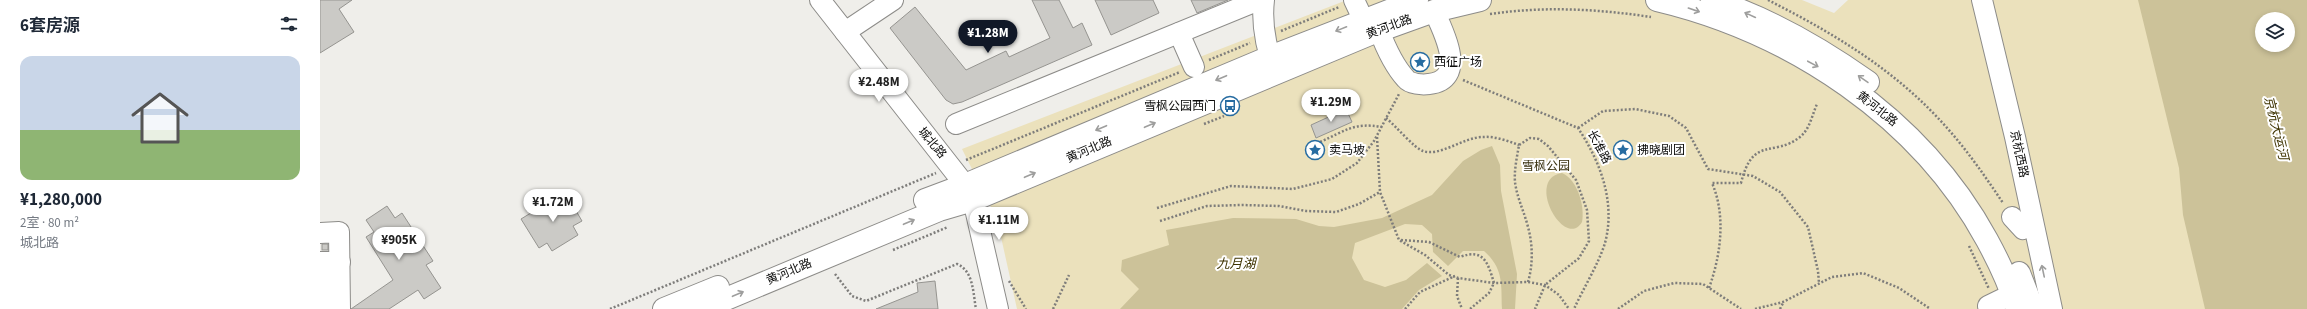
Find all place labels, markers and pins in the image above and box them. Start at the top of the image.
pin: ¥1.28M [955,20,1021,54]
place icon: 西征广场 [1409,51,1431,73]
place label: 西征广场 [1434,54,1482,71]
pin: ¥2.48M [846,69,912,103]
pin: ¥1.29M [1298,89,1364,123]
bus stop icon: 雪枫公园西门 [1219,95,1241,117]
place label: 雪枫公园西门 [1144,98,1216,115]
place icon: 卖马坡 [1304,139,1326,161]
place icon: 拂晓剧团 [1612,139,1634,161]
place label: 卖马坡 [1329,142,1365,159]
place label: 拂晓剧团 [1637,142,1685,159]
pin: ¥1.72M [520,189,586,223]
pin: ¥1.11M [966,207,1032,241]
pin: ¥905K [371,227,427,261]

